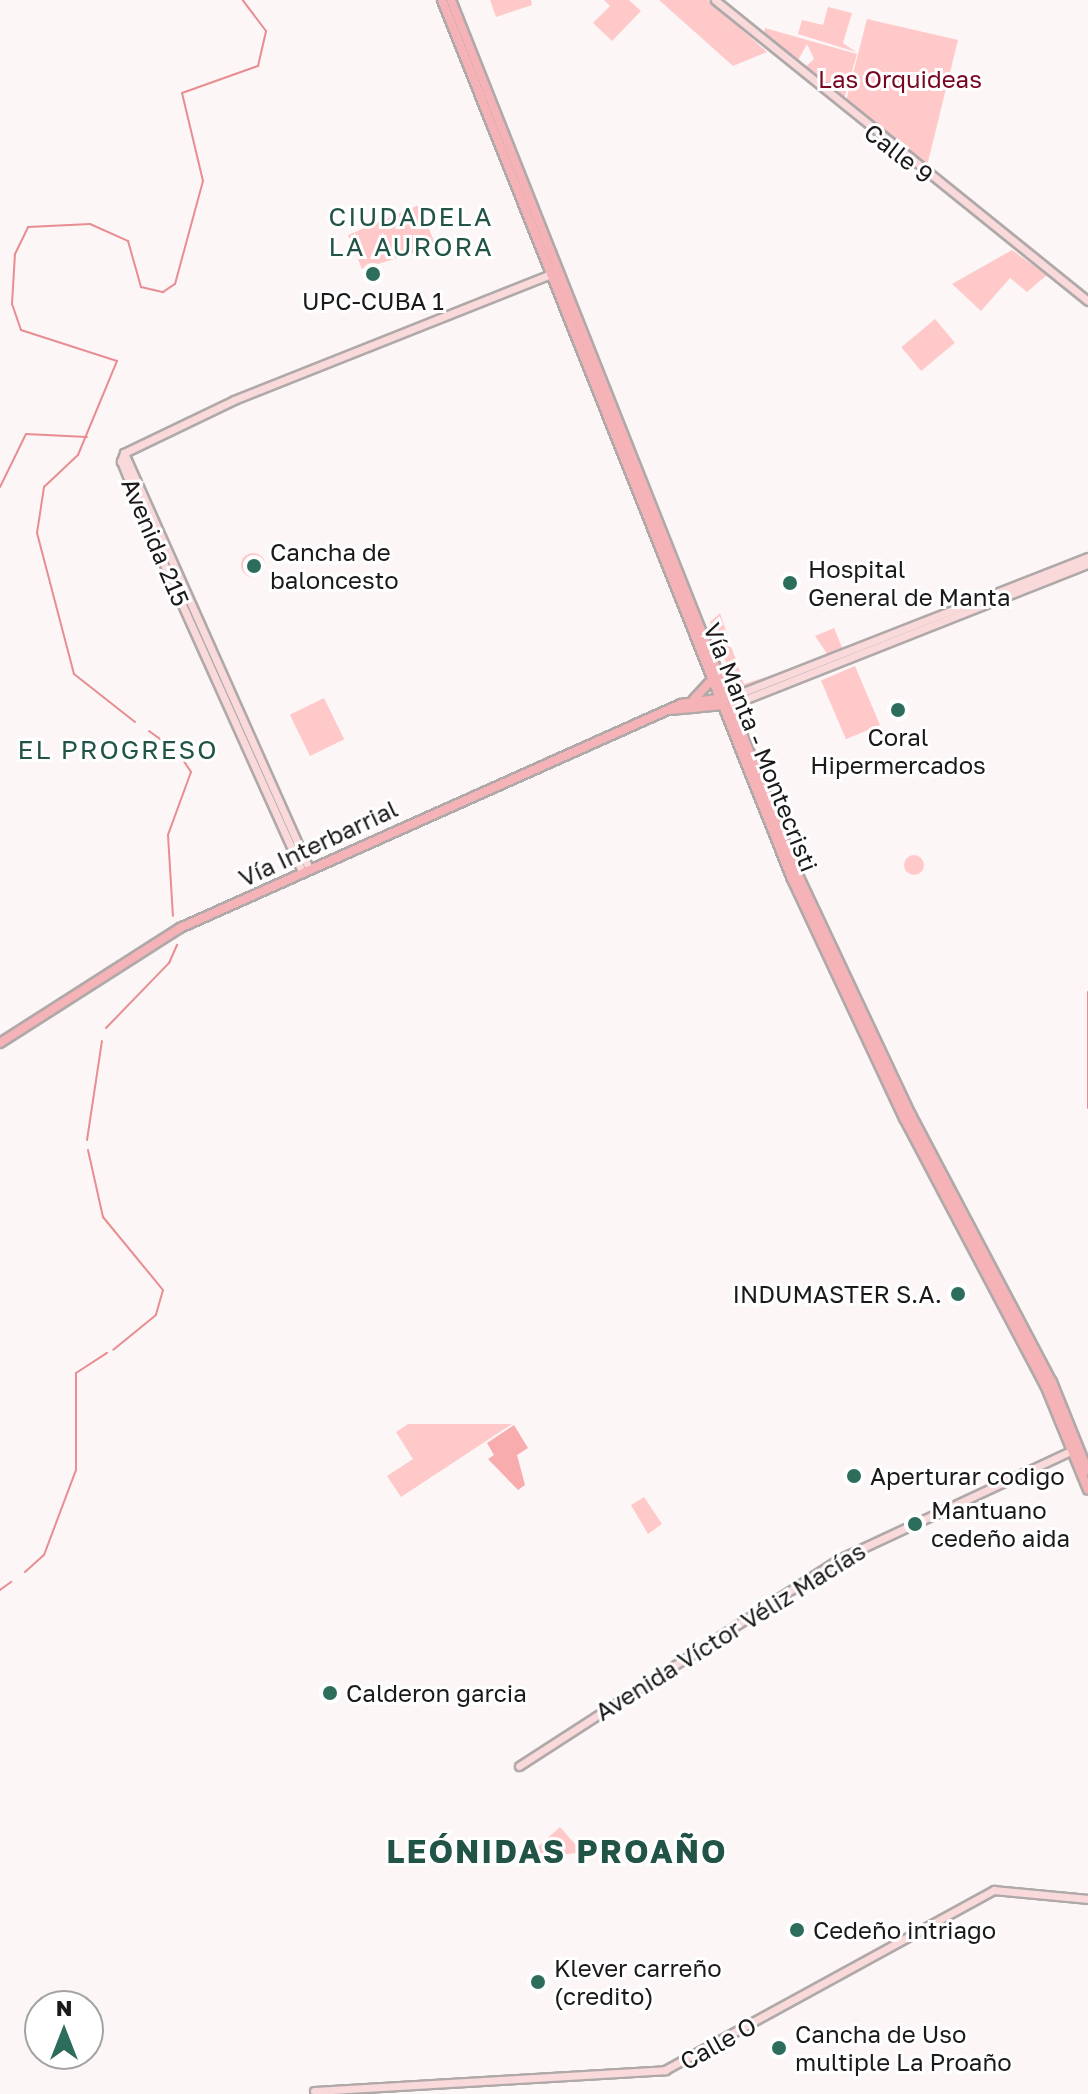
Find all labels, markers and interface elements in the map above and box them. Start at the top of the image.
park label: Las Orquideas [818,65,982,93]
street label: Calle 9 [859,117,939,189]
district label: CIUDADELA LA AURORA [328,201,494,262]
marker: UPC-CUBA 1 [364,265,382,283]
place label: UPC-CUBA 1 [302,287,444,315]
street label: Avenida 215 [116,474,196,610]
place label: Cancha de baloncesto [270,538,399,594]
place label: Hospital General de Manta [808,555,1010,611]
marker: Cancha de baloncesto [245,557,263,575]
marker: Hospital General de Manta [779,572,801,594]
street label: Vía Manta - Montecristi [698,618,824,876]
marker: Coral Hipermercados [889,701,907,719]
place label: Coral Hipermercados [810,723,986,779]
district label: EL PROGRESO [18,734,218,766]
street label: Vía Interbarrial [234,794,402,892]
place label: INDUMASTER S.A. [732,1280,942,1308]
marker: INDUMASTER S.A. [949,1285,967,1303]
place label: Aperturar codigo [870,1462,1065,1490]
marker: Aperturar codigo [845,1467,863,1485]
place label: Mantuano cedeño aida [931,1496,1070,1552]
marker: Mantuano cedeño aida [906,1515,924,1533]
street label: Avenida Víctor Véliz Macías [590,1536,870,1726]
place label: Calderon garcia [346,1679,527,1707]
marker: Calderon garcia [321,1684,339,1702]
district label: LEÓNIDAS PROAÑO [386,1832,728,1870]
place label: Cedeño intriago [813,1916,996,1944]
marker: Cedeño intriago [788,1921,806,1939]
place label: Klever carreño (credito) [554,1954,722,2010]
marker: Klever carreño (credito) [529,1973,547,1991]
north arrow [24,1990,104,2070]
text: N [56,1994,72,2021]
street label: Calle O [675,2010,761,2076]
place label: Cancha de Uso multiple La Proaño [795,2020,1012,2076]
marker: Cancha de Uso multiple La Proaño [770,2039,788,2057]

